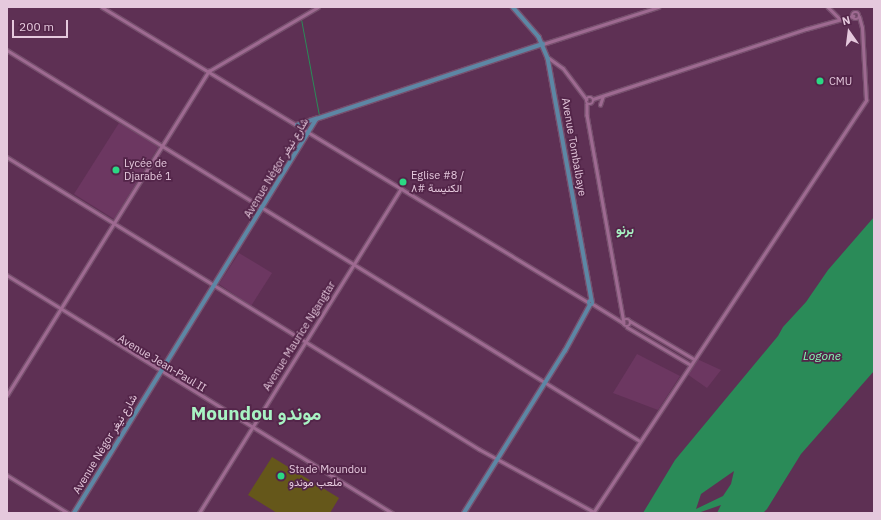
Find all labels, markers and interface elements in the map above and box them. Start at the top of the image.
scale bar [14,12,70,38]
north arrow [829,12,869,52]
text: N [841,13,852,28]
text: 200 m [19,19,54,34]
place label: CMU [829,74,852,88]
marker: CMU [814,75,826,87]
street label: Avenue Tombalbaye [559,97,589,197]
street label: Avenue Négor شارع نيغر [241,116,311,220]
place label: Lycée de Djarabé 1 [124,157,171,183]
marker: Lycée de Djarabé 1 [111,165,121,175]
place label: Eglise #8 / الكنيسة #٨ [411,169,464,195]
marker: Eglise #8 / الكنيسة #٨ [398,177,408,187]
district label: برنو [616,222,634,238]
street label: Avenue Maurice Ngangtar [260,279,338,393]
street label: Avenue Jean-Paul II [116,331,208,395]
water label: Logone [803,349,841,363]
street label: Avenue Négor شارع نيغر [70,392,140,496]
district label: Moundou موندو [191,403,321,425]
place label: Stade Moundou ملعب موندو [289,463,367,489]
marker: Stade Moundou ملعب موندو [276,471,286,481]

